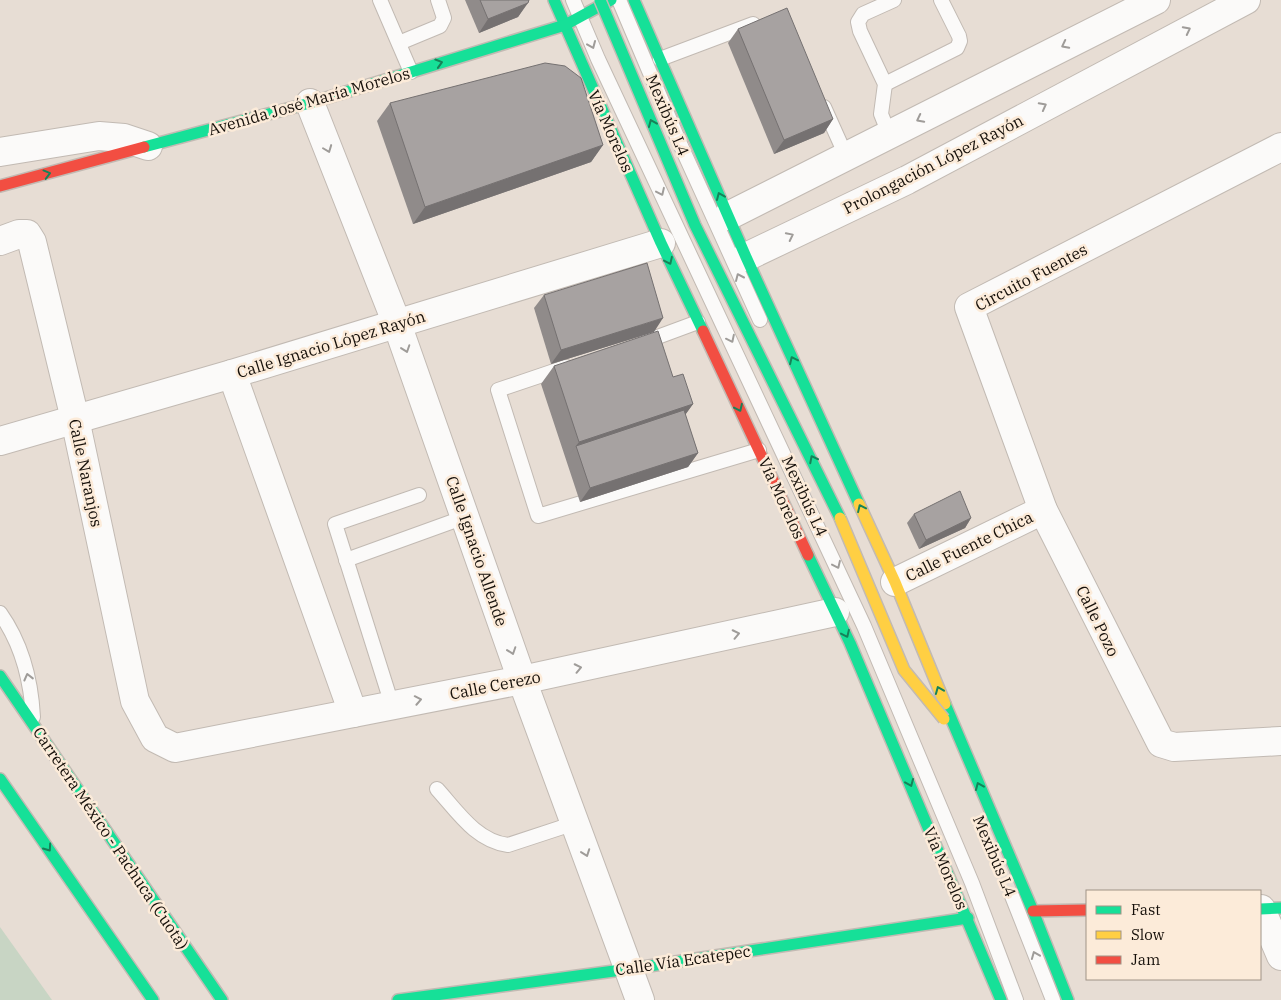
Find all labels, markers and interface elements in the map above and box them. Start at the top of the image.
one-way arrow [1182,26,1191,36]
one-way arrow [1061,39,1070,49]
one-way arrow [586,40,597,49]
one-way arrow [435,59,443,69]
street label: Avenida José María Morelos [206,63,412,139]
street label: Mexibús L4 [642,71,694,159]
street label: Vía Morelos [584,87,638,175]
one-way arrow [1038,102,1047,112]
street label: Prolongación López Rayón [840,110,1026,218]
one-way arrow [916,112,925,123]
one-way arrow [647,119,658,128]
one-way arrow [322,144,332,152]
one-way arrow [42,169,51,179]
one-way arrow [654,187,665,196]
one-way arrow [715,192,726,201]
one-way arrow [785,232,794,242]
street label: Circuito Fuentes [971,239,1091,315]
one-way arrow [663,256,673,265]
one-way arrow [735,273,746,282]
street label: Calle Ignacio López Rayón [234,306,428,382]
one-way arrow [725,334,735,343]
one-way arrow [400,344,410,353]
one-way arrow [789,356,800,365]
one-way arrow [733,403,743,412]
street label: Calle Naranjos [65,417,107,529]
street label: Mexibús L4 [778,453,832,539]
street label: Vía Morelos [754,454,810,542]
one-way arrow [809,455,819,464]
street label: Calle Ignacio Allende [442,473,512,629]
one-way arrow [857,504,868,513]
street label: Calle Fuente Chica [902,506,1036,586]
one-way arrow [830,560,841,569]
street label: Calle Pozo [1072,582,1124,660]
one-way arrow [732,629,741,639]
one-way arrow [839,629,850,638]
one-way arrow [506,646,516,655]
one-way arrow [573,663,582,674]
street label: Calle Cerezo [448,666,542,704]
one-way arrow [23,672,34,681]
one-way arrow [935,686,945,694]
one-way arrow [414,696,423,706]
street label: Carretera México - Pachuca (Cuota) [29,723,193,953]
one-way arrow [904,778,915,787]
one-way arrow [975,782,986,791]
street label: Mexibús L4 [969,812,1021,900]
street label: Vía Morelos [920,824,972,912]
one-way arrow [42,842,51,852]
one-way arrow [580,848,590,856]
legend [1086,890,1261,980]
text: Fast [1131,900,1161,919]
text: Slow [1131,925,1165,944]
street label: Calle Vía Ecatepec [614,941,752,979]
text: Jam [1131,950,1160,969]
one-way arrow [1031,951,1041,960]

